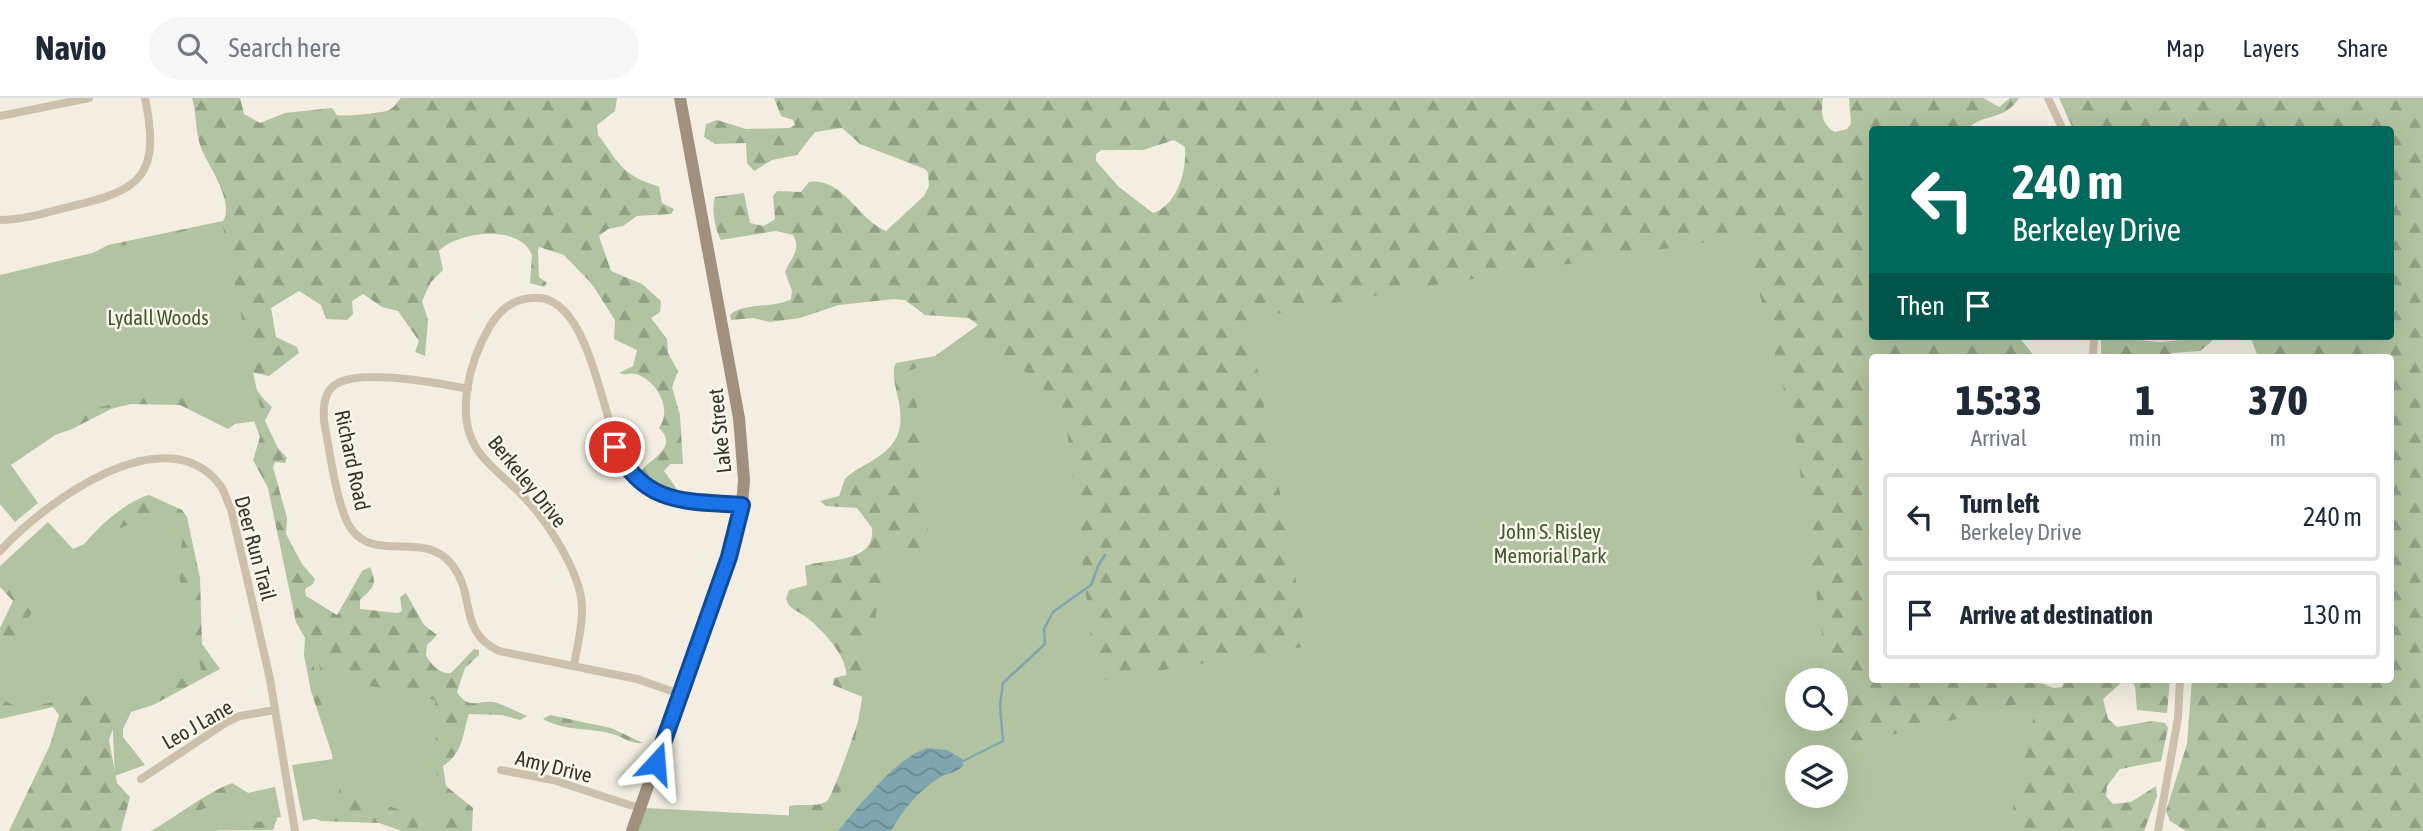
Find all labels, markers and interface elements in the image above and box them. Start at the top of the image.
search box [149,17,639,80]
text: Navio [35,29,107,67]
icon: search [173,29,211,67]
text: Search here [229,33,341,63]
text: Map [2166,35,2205,62]
text: Layers [2243,35,2299,62]
text: Share [2337,35,2388,62]
text: 240 m [2012,153,2123,209]
icon: left [1897,154,1988,245]
text: Berkeley Drive [2012,211,2181,248]
icon: arrive [1959,287,1997,325]
text: Then [1897,291,1945,321]
park label: Lydall Woods [107,305,209,329]
text: 15:33 [1956,376,2042,424]
text: 1 [2135,376,2155,424]
text: 370 [2248,376,2307,424]
street label: Lake Street [703,387,735,475]
street label: Richard Road [331,408,375,512]
pin [585,417,645,477]
text: Arrival [1971,425,2027,451]
text: min [2129,425,2162,451]
text: m [2270,425,2286,451]
icon: arrive [596,428,634,466]
street label: Berkeley Drive [484,430,572,532]
text: Turn left [1960,489,2040,519]
street label: Deer Run Trail [231,493,282,603]
icon: left [1901,498,1939,536]
text: 240 m [2303,502,2362,532]
park label: John S. Risley Memorial Park [1494,519,1606,567]
text: Berkeley Drive [1960,519,2082,545]
icon: arrive [1901,596,1939,634]
text: Arrive at destination [1960,600,2153,630]
text: 130 m [2303,600,2362,630]
map controls [1785,668,1848,808]
button: search [1785,668,1848,731]
street label: Leo J Lane [157,694,237,754]
position arrow [619,726,693,800]
street label: Amy Drive [513,745,595,787]
button: layers [1785,745,1848,808]

